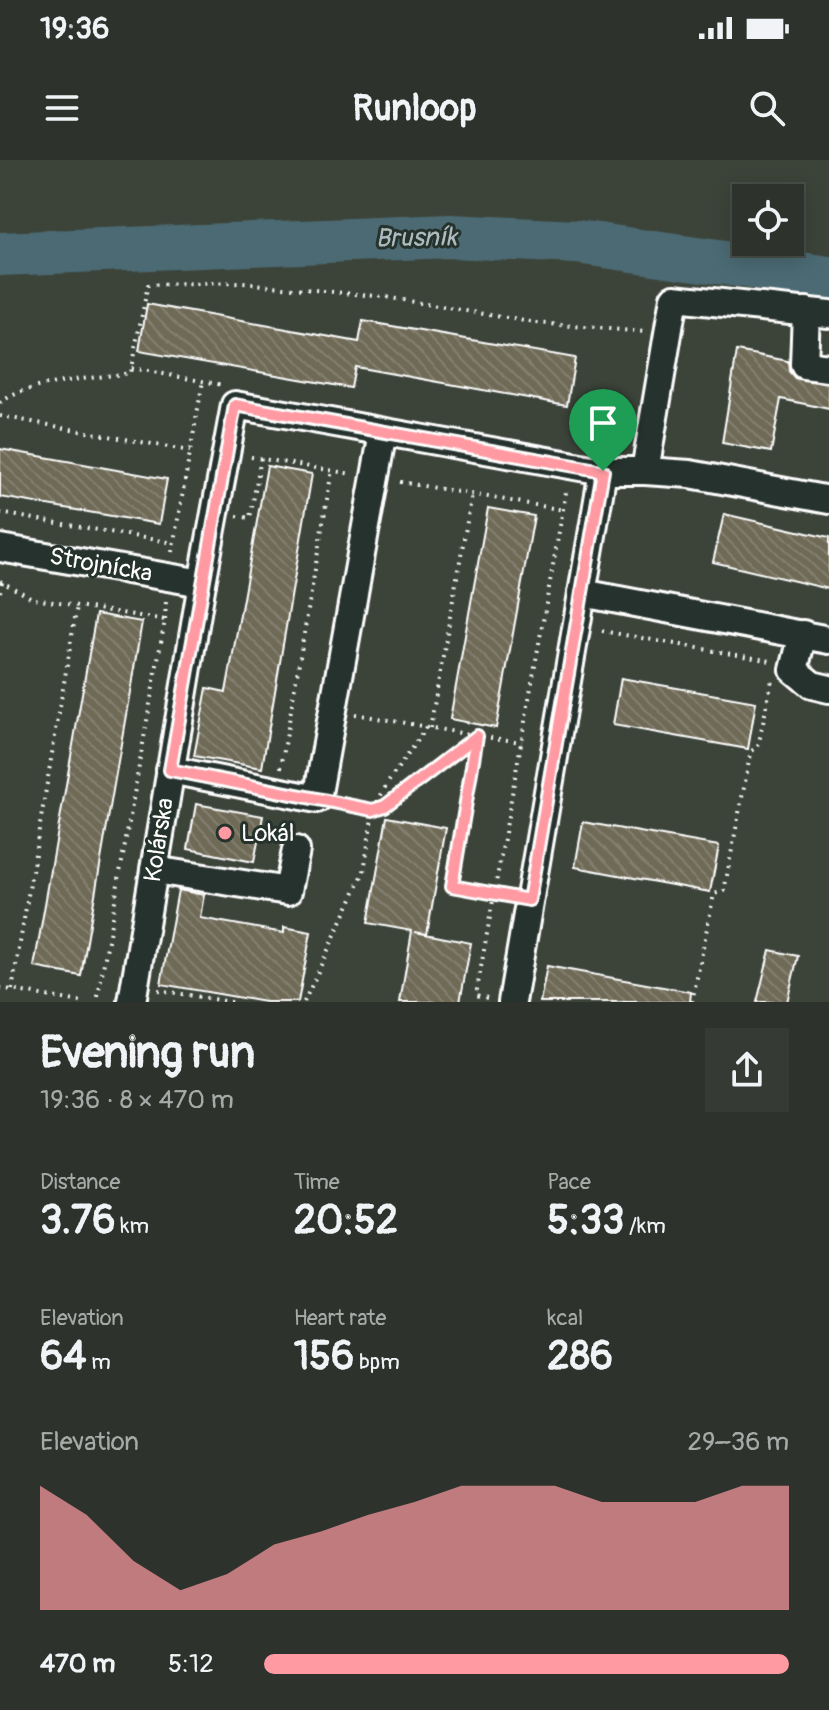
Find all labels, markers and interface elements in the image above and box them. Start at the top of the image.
text: 19:36 [40,10,109,47]
icon: menu [40,86,84,130]
text: Runloop [353,86,476,131]
icon: search [745,86,789,130]
map controls [732,184,804,256]
button: locate [732,184,804,256]
water label: Brusník [375,221,459,255]
pin [569,389,637,471]
icon: arrive [581,401,625,445]
street label: Strojnícka [47,542,155,588]
street label: Kolárska [138,796,180,884]
place label: Lokál [241,819,294,848]
marker: Lokál [216,824,234,842]
text: Evening run [40,1026,255,1081]
button: share [705,1028,789,1112]
text: 19:36 · 8 × 470 m [40,1084,234,1116]
text: Distance [40,1168,120,1196]
text: Time [294,1168,340,1196]
text: Pace [547,1168,591,1196]
text: 3.76 [40,1196,116,1245]
text: 20:52 [294,1196,398,1245]
text: 5:33 [547,1196,624,1245]
text: km [116,1212,149,1240]
text: /km [624,1212,666,1240]
text: Elevation [40,1304,124,1332]
text: Heart rate [294,1304,386,1332]
text: kcal [547,1304,583,1332]
text: 64 [40,1332,86,1381]
text: 156 [294,1332,354,1381]
text: 286 [547,1332,613,1381]
text: m [86,1348,111,1376]
text: bpm [354,1348,400,1376]
text: Elevation [40,1426,139,1458]
text: 29–36 m [687,1426,789,1458]
text: 470 m [40,1648,115,1680]
text: 5:12 [168,1648,214,1680]

